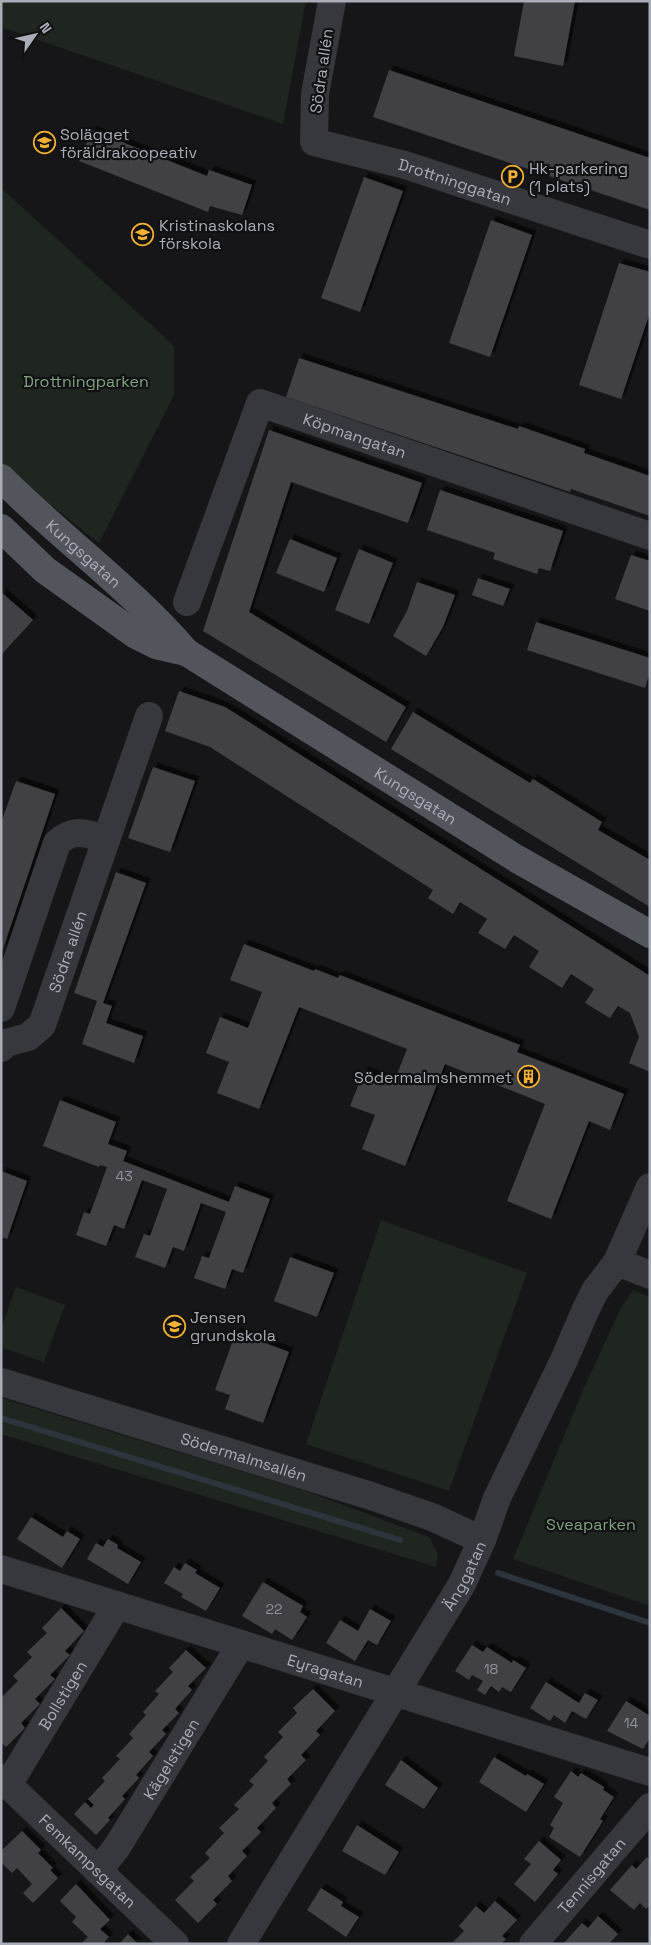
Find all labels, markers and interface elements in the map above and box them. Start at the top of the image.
north arrow [10,10,60,60]
text: N [36,19,56,37]
street label: Södra allén [305,27,338,115]
place label: Solägget föräldrakoopeativ [60,124,197,163]
school or university icon: Solägget föräldrakoopeativ [32,131,56,155]
street label: Drottninggatan [396,154,514,210]
place label: Hk-parkering (1 plats) [529,158,628,197]
parking icon: Hk-parkering (1 plats) [501,165,525,189]
place label: Kristinaskolans förskola [159,215,275,254]
school or university icon: Kristinaskolans förskola [131,222,155,246]
park label: Drottningparken [23,371,149,392]
street label: Köpmangatan [300,408,409,463]
street label: Kungsgatan [41,515,125,592]
street label: Kungsgatan [370,762,461,830]
street label: Södra allén [44,908,92,996]
building icon: Södermalmshemmet [516,1065,540,1089]
place label: Södermalmshemmet [354,1067,512,1088]
house number: 43 [115,1167,133,1185]
place label: Jensen grundskola [190,1307,276,1346]
school or university icon: Jensen grundskola [162,1314,186,1338]
street label: Södermalmsallén [178,1428,309,1487]
park label: Sveaparken [546,1514,636,1535]
street label: Änggatan [438,1538,491,1615]
house number: 22 [266,1600,282,1618]
street label: Eyragatan [285,1649,366,1693]
street label: Bollstigen [34,1657,92,1734]
house number: 18 [484,1660,499,1678]
street label: Kägelstigen [138,1714,204,1804]
house number: 14 [624,1714,639,1732]
street label: Femkampsgatan [34,1810,141,1913]
street label: Tennisgatan [553,1833,631,1919]

